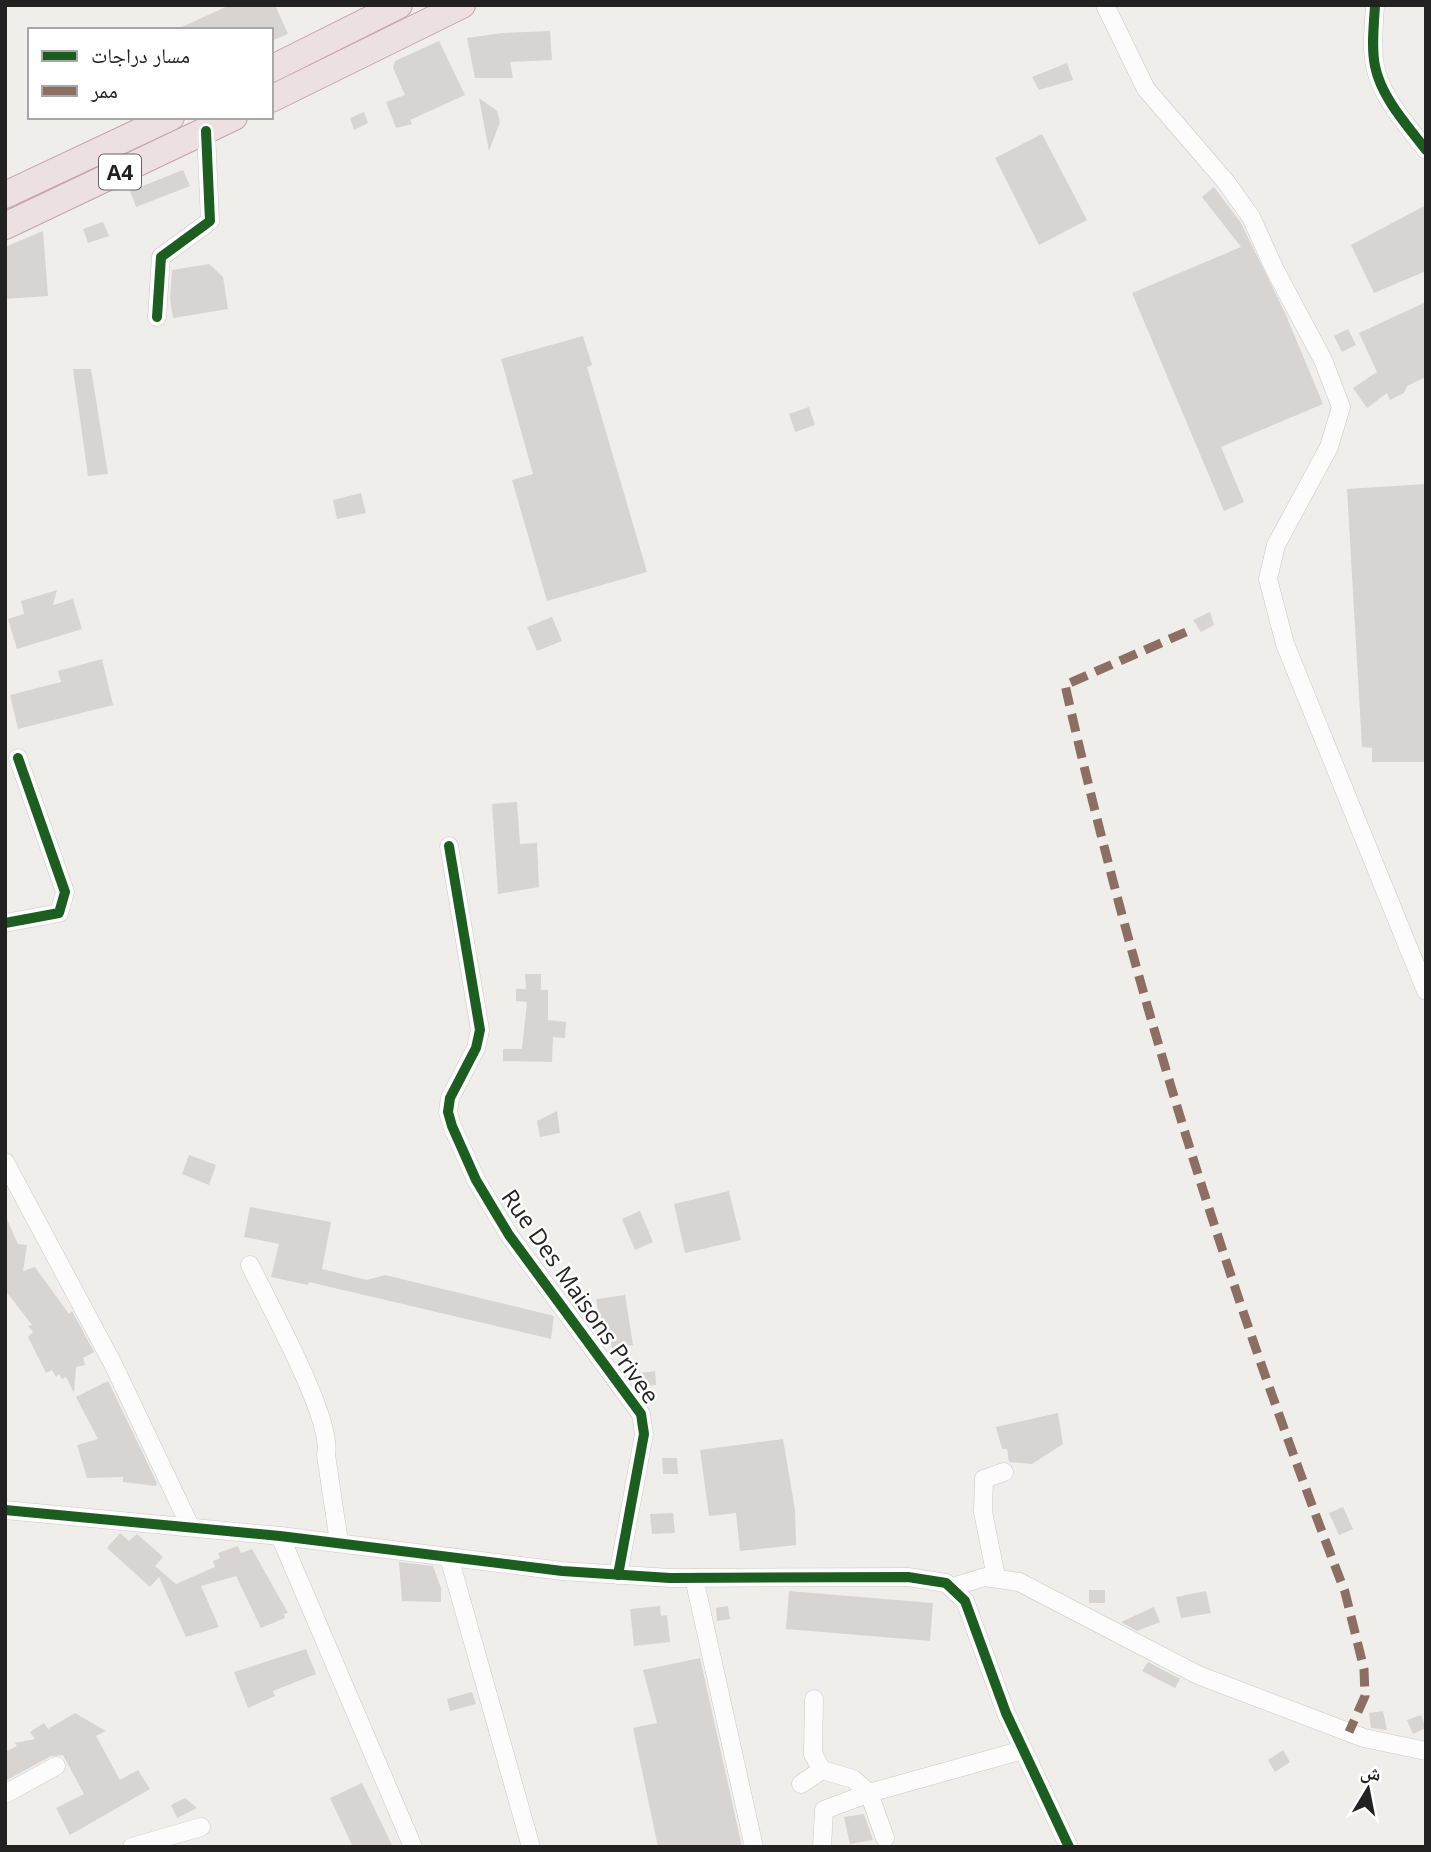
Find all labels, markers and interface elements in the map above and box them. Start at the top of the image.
legend [28,28,273,119]
text: مسار دراجات [91,41,190,69]
text: ممر [90,76,118,104]
road number: A4 [99,154,141,190]
street label: Rue Des Maisons Privee [495,1182,667,1410]
north arrow [1333,1754,1403,1824]
text: ش [1359,1758,1383,1787]

